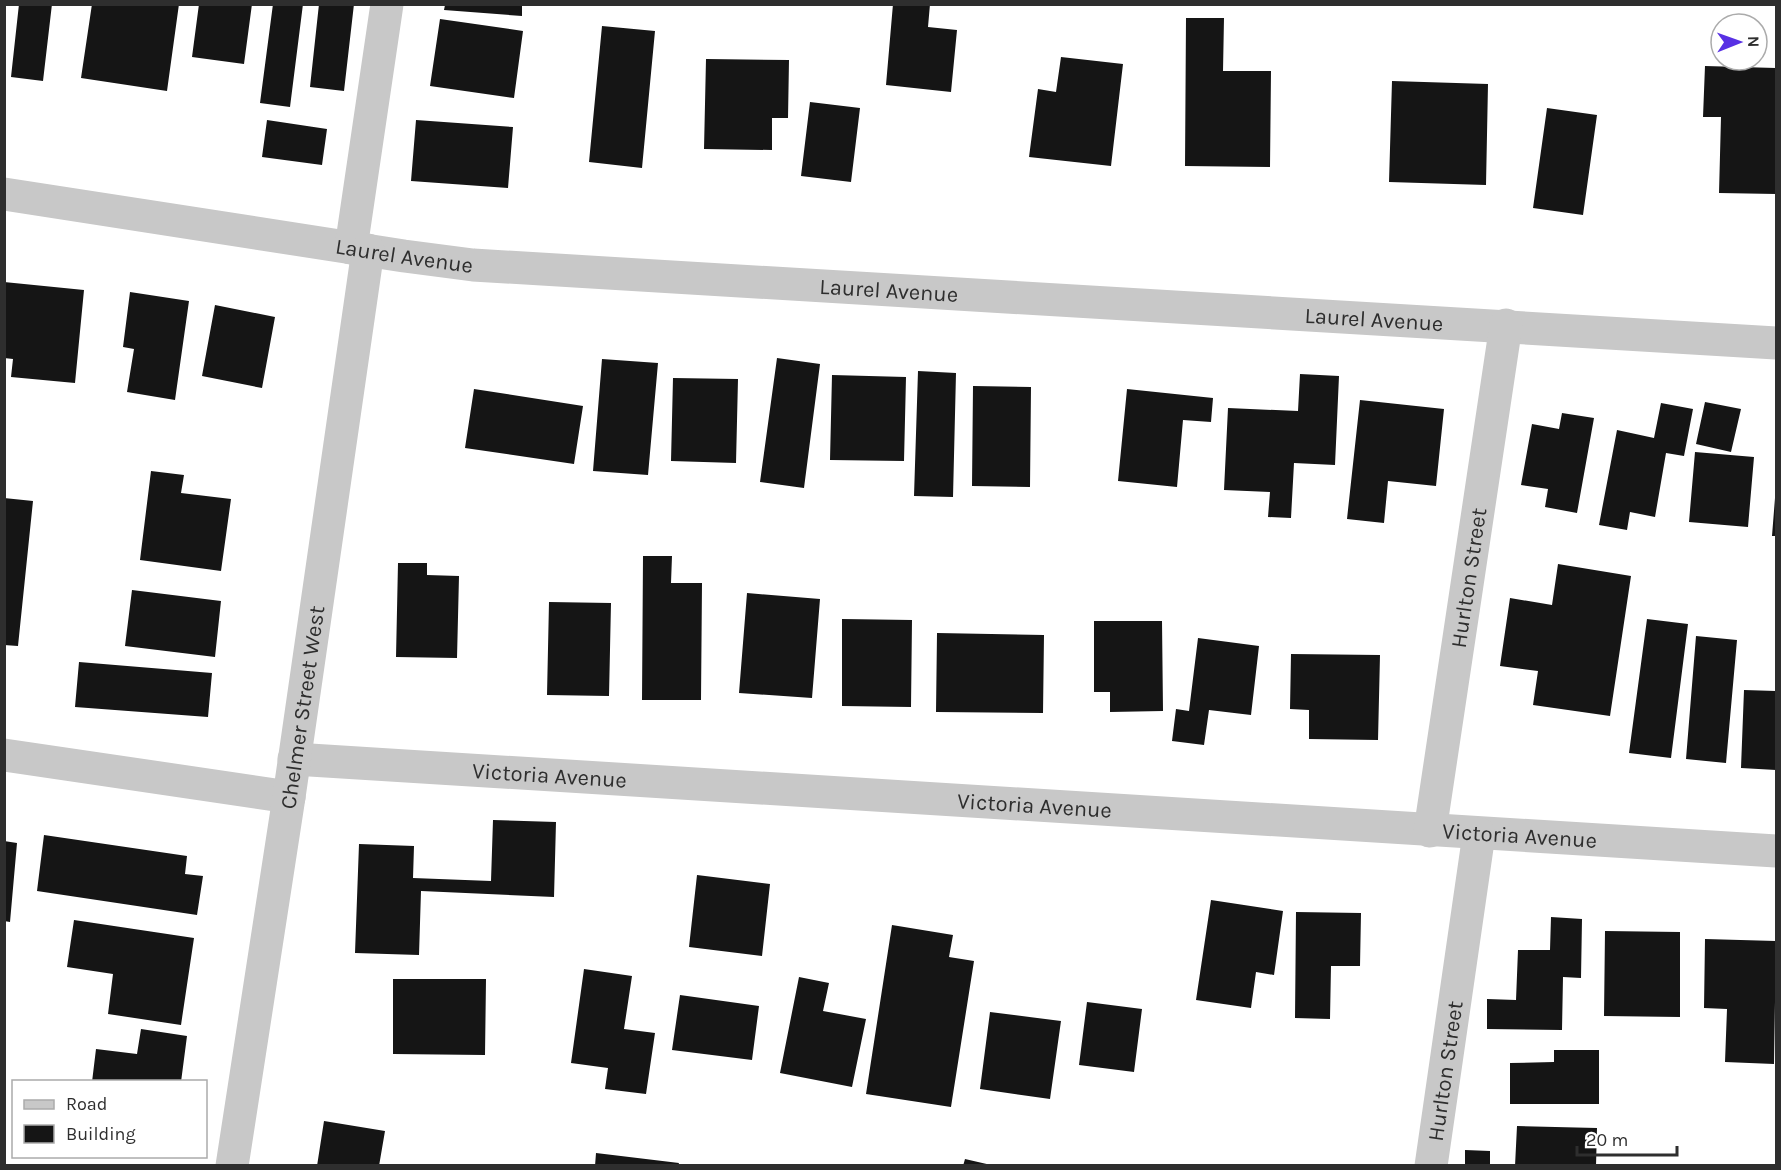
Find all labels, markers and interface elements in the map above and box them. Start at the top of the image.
north arrow [1709,12,1769,72]
text: N [1744,36,1763,48]
street label: Laurel Avenue [333,234,475,279]
street label: Laurel Avenue [819,274,959,308]
street label: Laurel Avenue [1304,303,1444,337]
street label: Hurlton Street [1446,506,1492,650]
street label: Chelmer Street West [275,604,330,811]
street label: Victoria Avenue [471,758,628,794]
street label: Victoria Avenue [956,788,1113,824]
street label: Victoria Avenue [1441,818,1598,854]
street label: Hurlton Street [1423,999,1469,1143]
legend [12,1080,207,1158]
text: Road [66,1093,107,1115]
scale bar [1577,1119,1678,1157]
text: Building [66,1123,136,1145]
text: 20 m [1586,1129,1628,1151]

